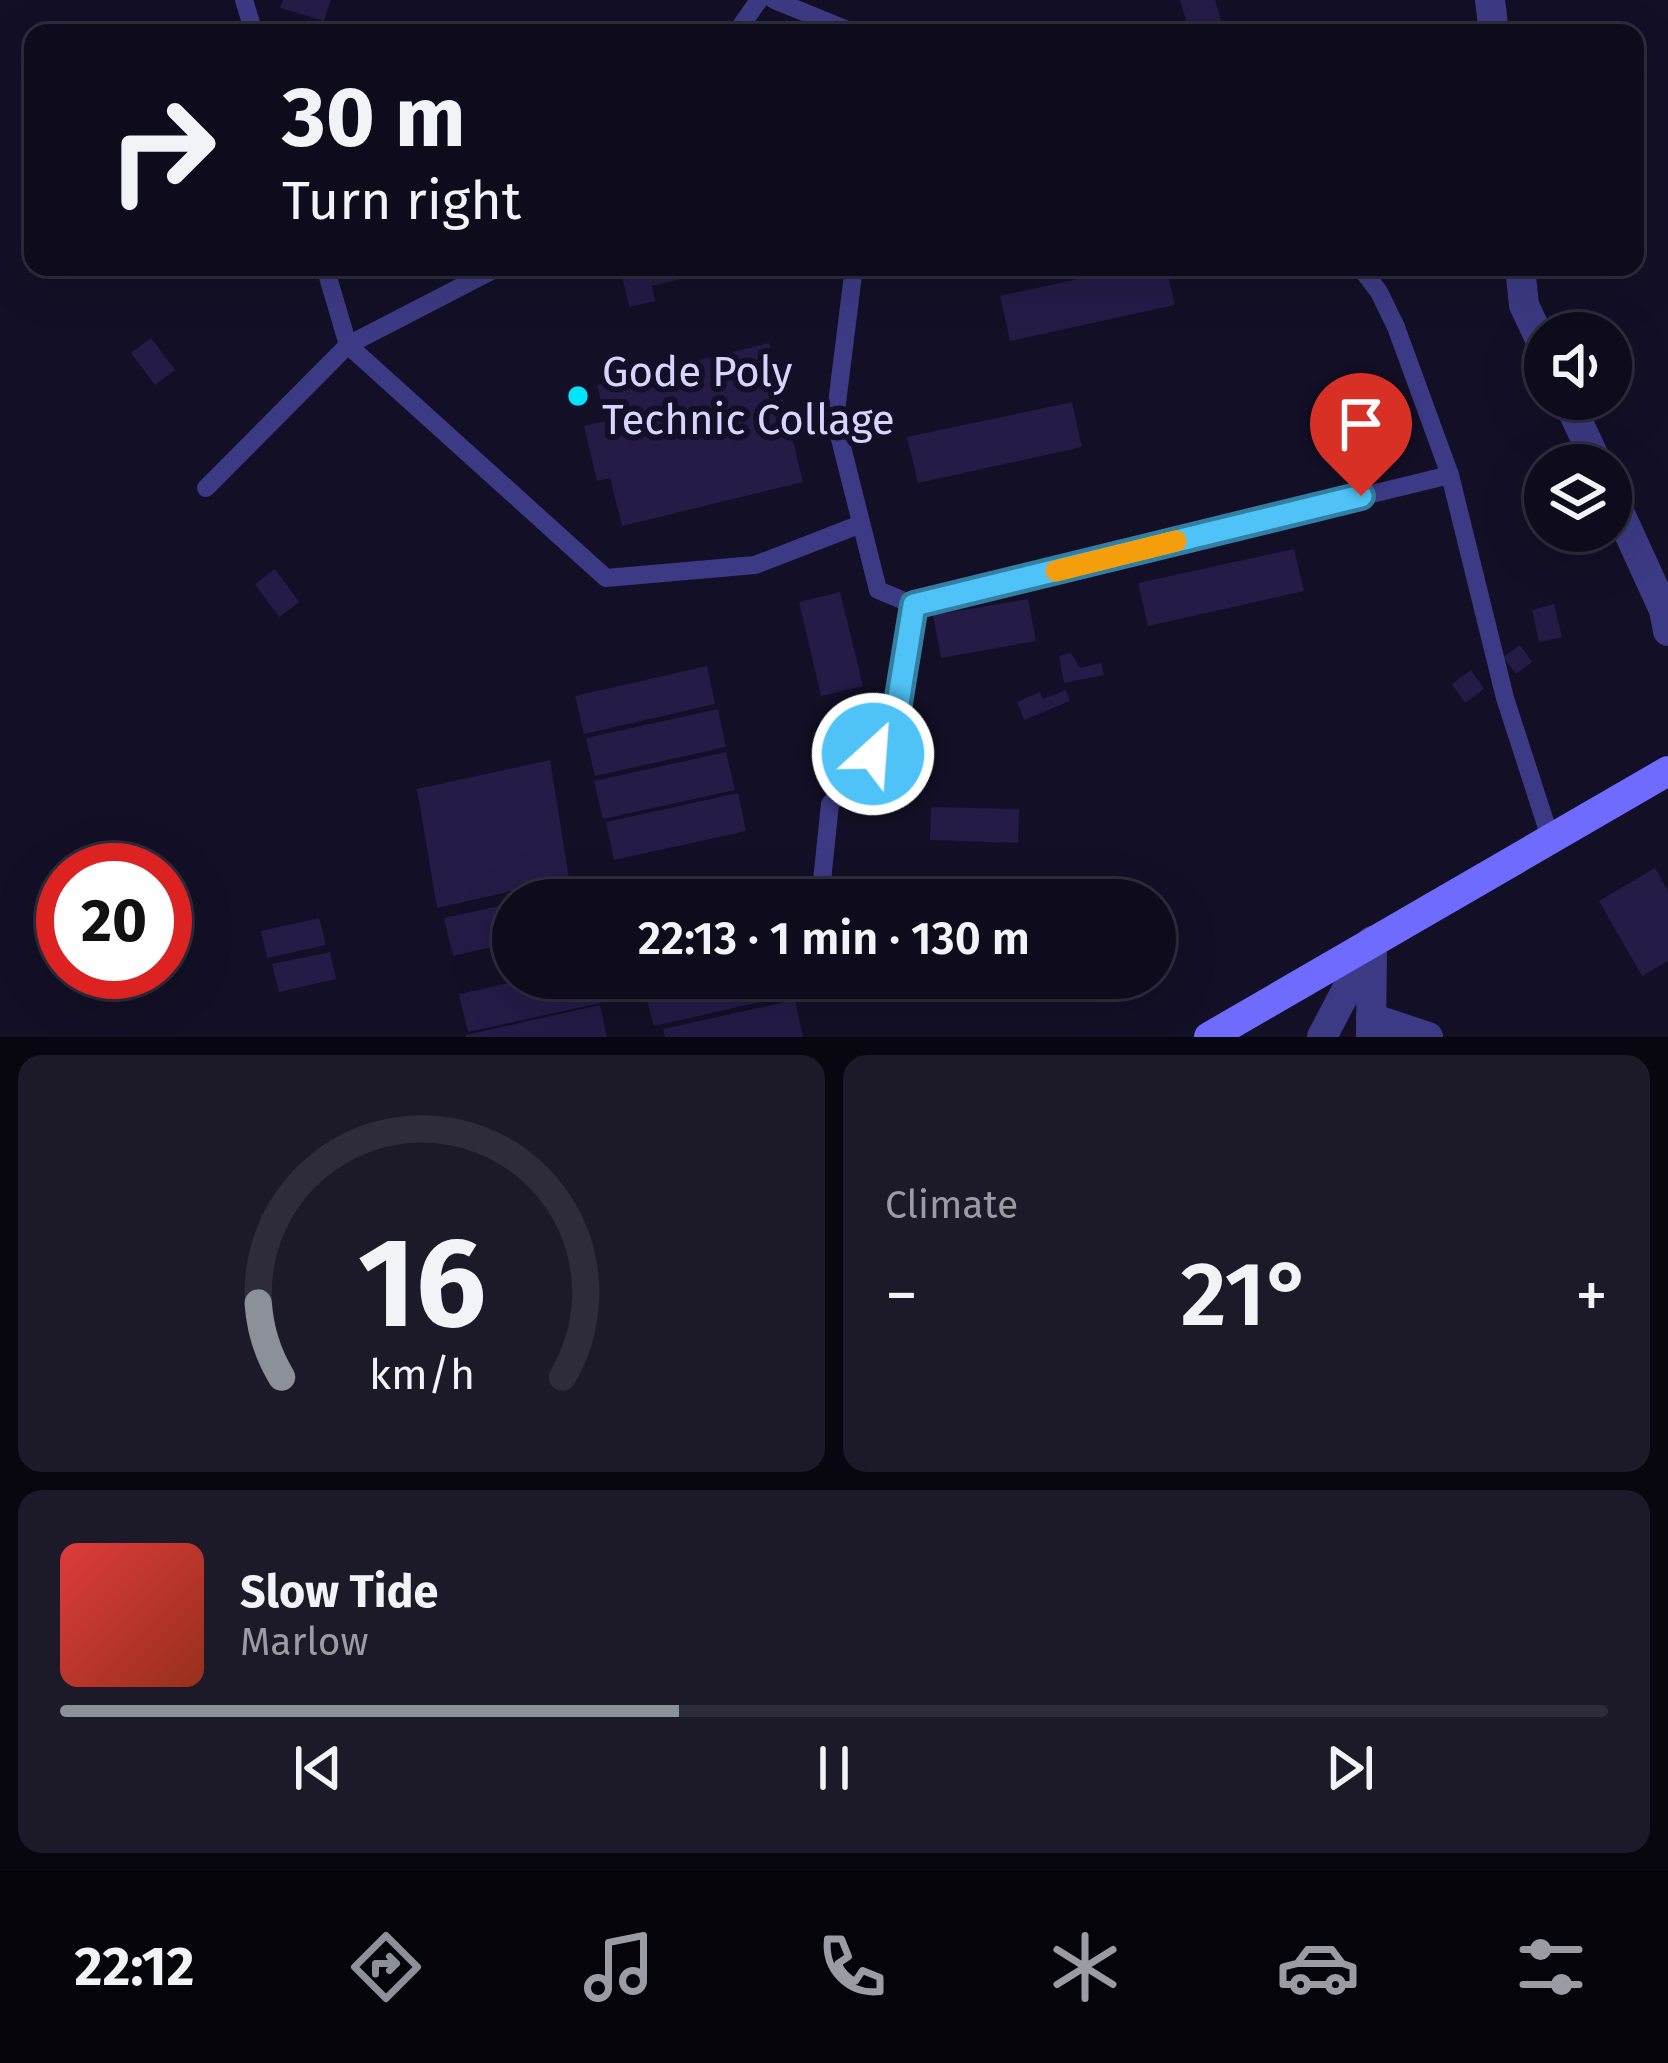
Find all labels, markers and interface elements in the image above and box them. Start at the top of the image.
text: 30 m [282,67,466,168]
icon: right [84,72,240,228]
text: Turn right [282,169,521,233]
map controls [1524,312,1632,552]
button: sound [1524,312,1632,420]
place label: Gode Poly Technic Collage [602,347,895,445]
pin [1310,373,1412,496]
marker: Gode Poly Technic Collage [565,383,591,409]
icon: arrive [1328,391,1394,457]
button: layers [1524,444,1632,552]
position arrow [810,691,936,817]
speed limit sign: 20 [36,843,192,999]
text: 22:13 · 1 min · 130 m [638,912,1030,966]
text: Climate [885,1182,1018,1228]
text: 16 [357,1209,486,1359]
text: 21° [1181,1241,1313,1349]
text: − [885,1256,918,1335]
text: + [1575,1256,1608,1335]
text: km/h [368,1348,475,1399]
text: Slow Tide [240,1565,438,1619]
text: Marlow [240,1619,369,1665]
icon: previous [285,1735,351,1801]
icon: pause [801,1735,867,1801]
icon: next [1317,1735,1383,1801]
icon: directions [344,1925,428,2009]
icon: music [577,1925,661,2009]
icon: phone [810,1925,894,2009]
icon: climate [1043,1925,1127,2009]
icon: car [1276,1925,1360,2009]
icon: filters [1509,1925,1593,2009]
text: 22:12 [75,1935,195,1999]

